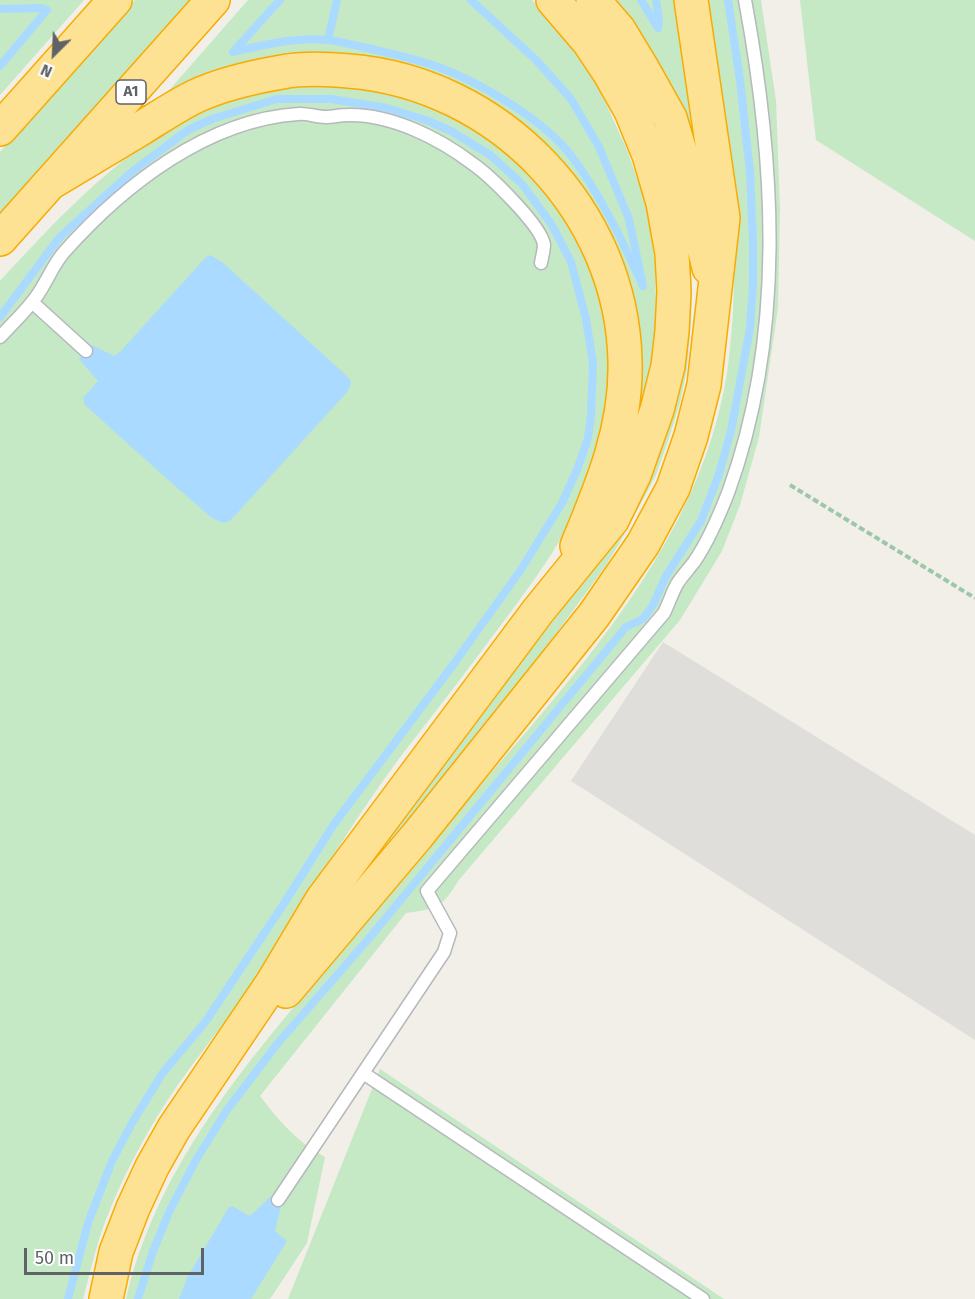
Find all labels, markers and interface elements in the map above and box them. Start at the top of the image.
north arrow [24,24,84,84]
text: N [38,60,55,82]
road number: A1 [116,80,146,104]
scale bar [27,1236,207,1274]
text: 50 m [35,1247,74,1269]

